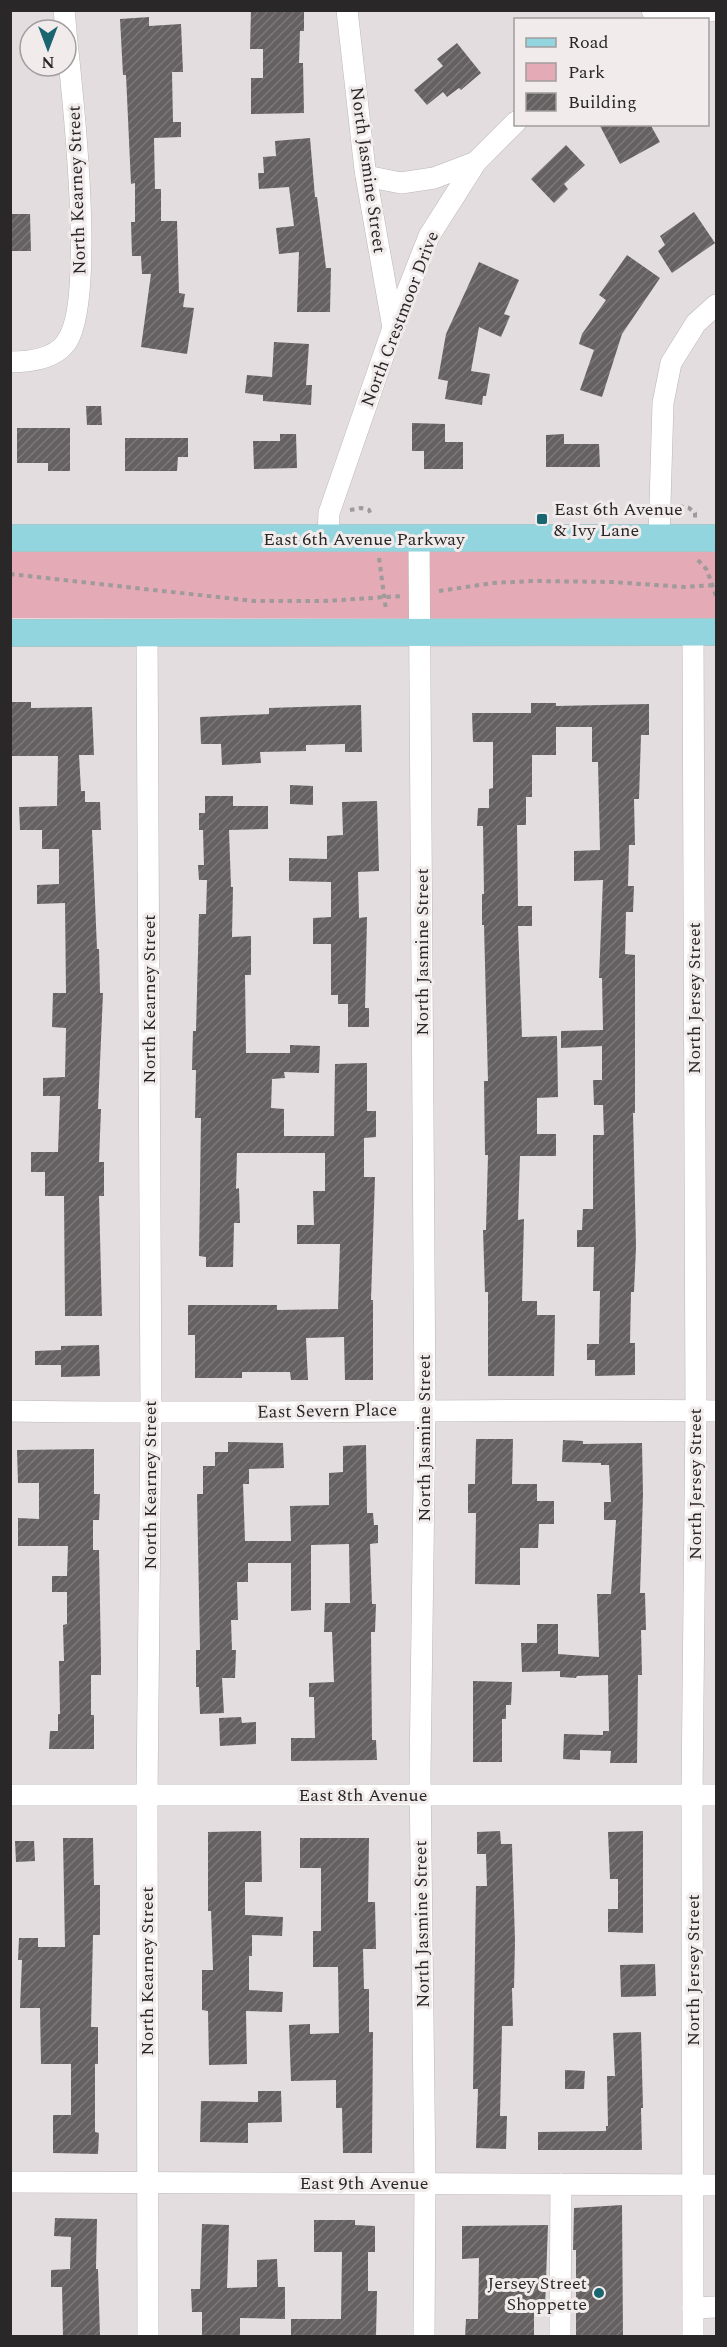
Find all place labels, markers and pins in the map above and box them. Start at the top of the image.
place label: East 6th Avenue & Ivy Lane [554,496,683,544]
marker: East 6th Avenue & Ivy Lane [535,512,549,526]
place label: Jersey Street Shoppette [488,2270,587,2318]
marker: Jersey Street Shoppette [592,2286,606,2300]

